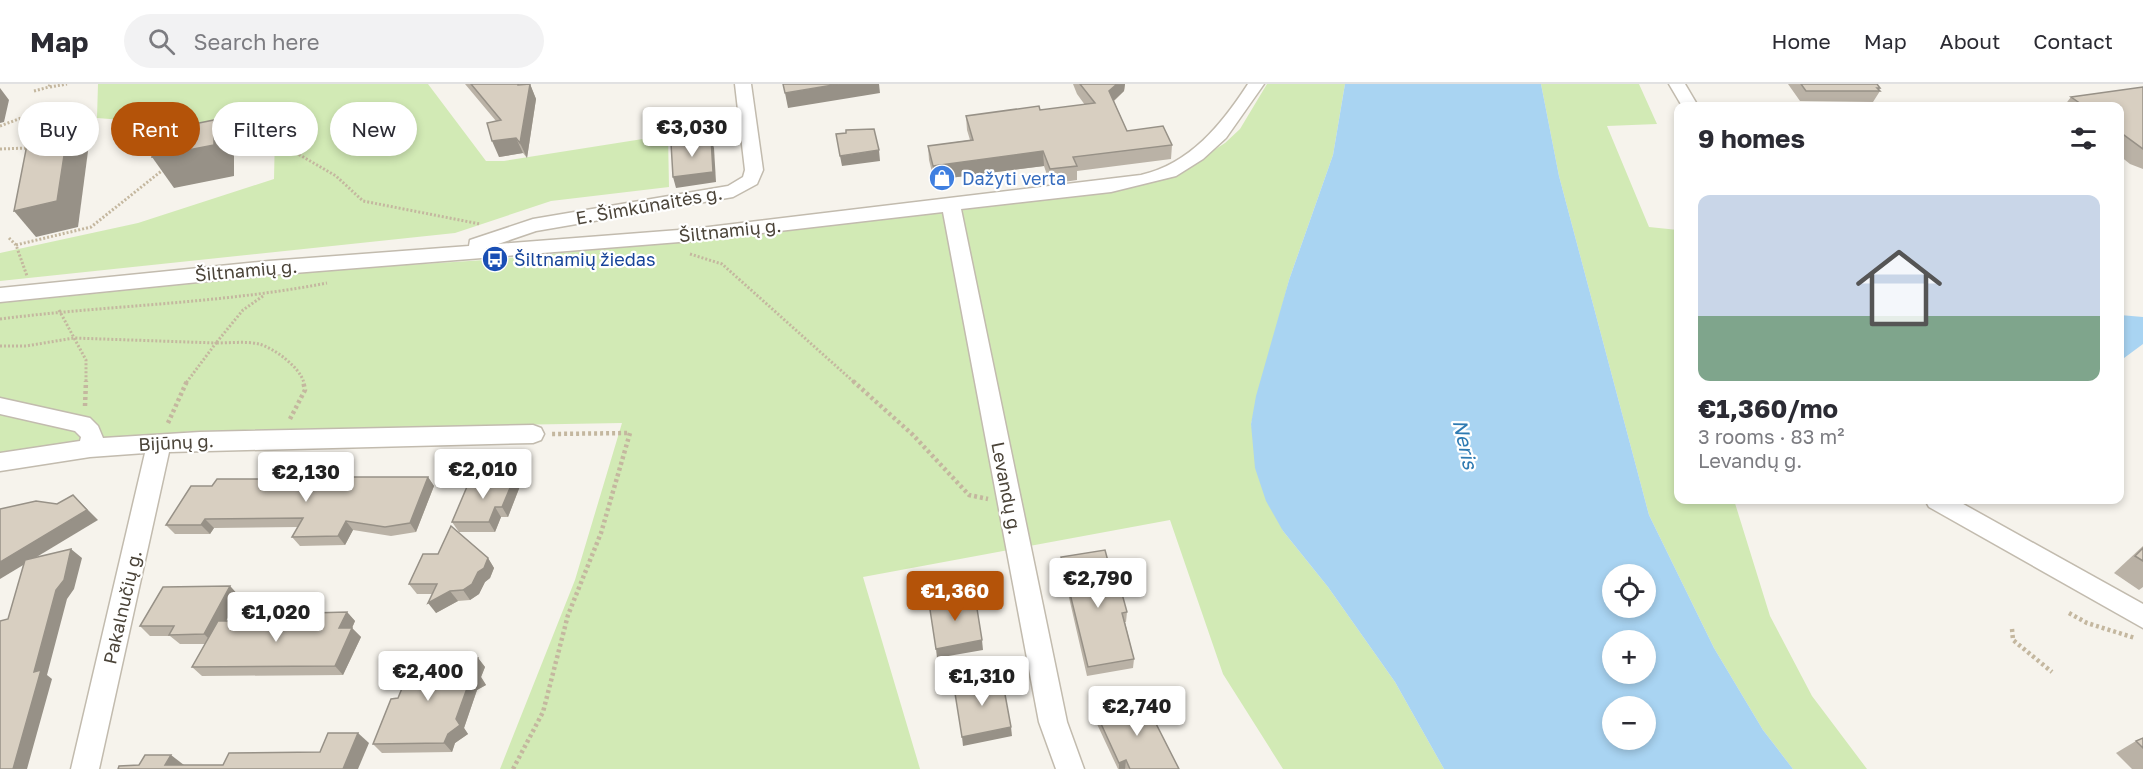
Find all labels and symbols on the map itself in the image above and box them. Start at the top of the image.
pin: €3,030 [643,107,741,158]
shop icon: Dažyti verta [927,163,957,193]
place label: Dažyti verta [962,167,1066,189]
street label: E. Šimkūnaitės g. [574,181,724,229]
street label: Šiltnamių g. [678,214,782,246]
bus stop icon: Šiltnamių žiedas [480,244,510,274]
place label: Šiltnamių žiedas [514,248,656,270]
street label: Šiltnamių g. [194,255,298,285]
water label: Neris [1449,417,1484,473]
street label: Bijūnų g. [138,429,214,455]
street label: Levandų g. [987,440,1027,536]
pin: €2,010 [434,449,532,500]
pin: €2,130 [257,452,355,503]
street label: Pakalnučių g. [98,548,146,666]
pin: €2,790 [1049,558,1147,609]
pin: €1,360 [906,571,1004,622]
pin: €1,020 [227,592,325,643]
pin: €2,400 [379,651,477,702]
pin: €1,310 [933,656,1031,707]
pin: €2,740 [1088,686,1186,737]

